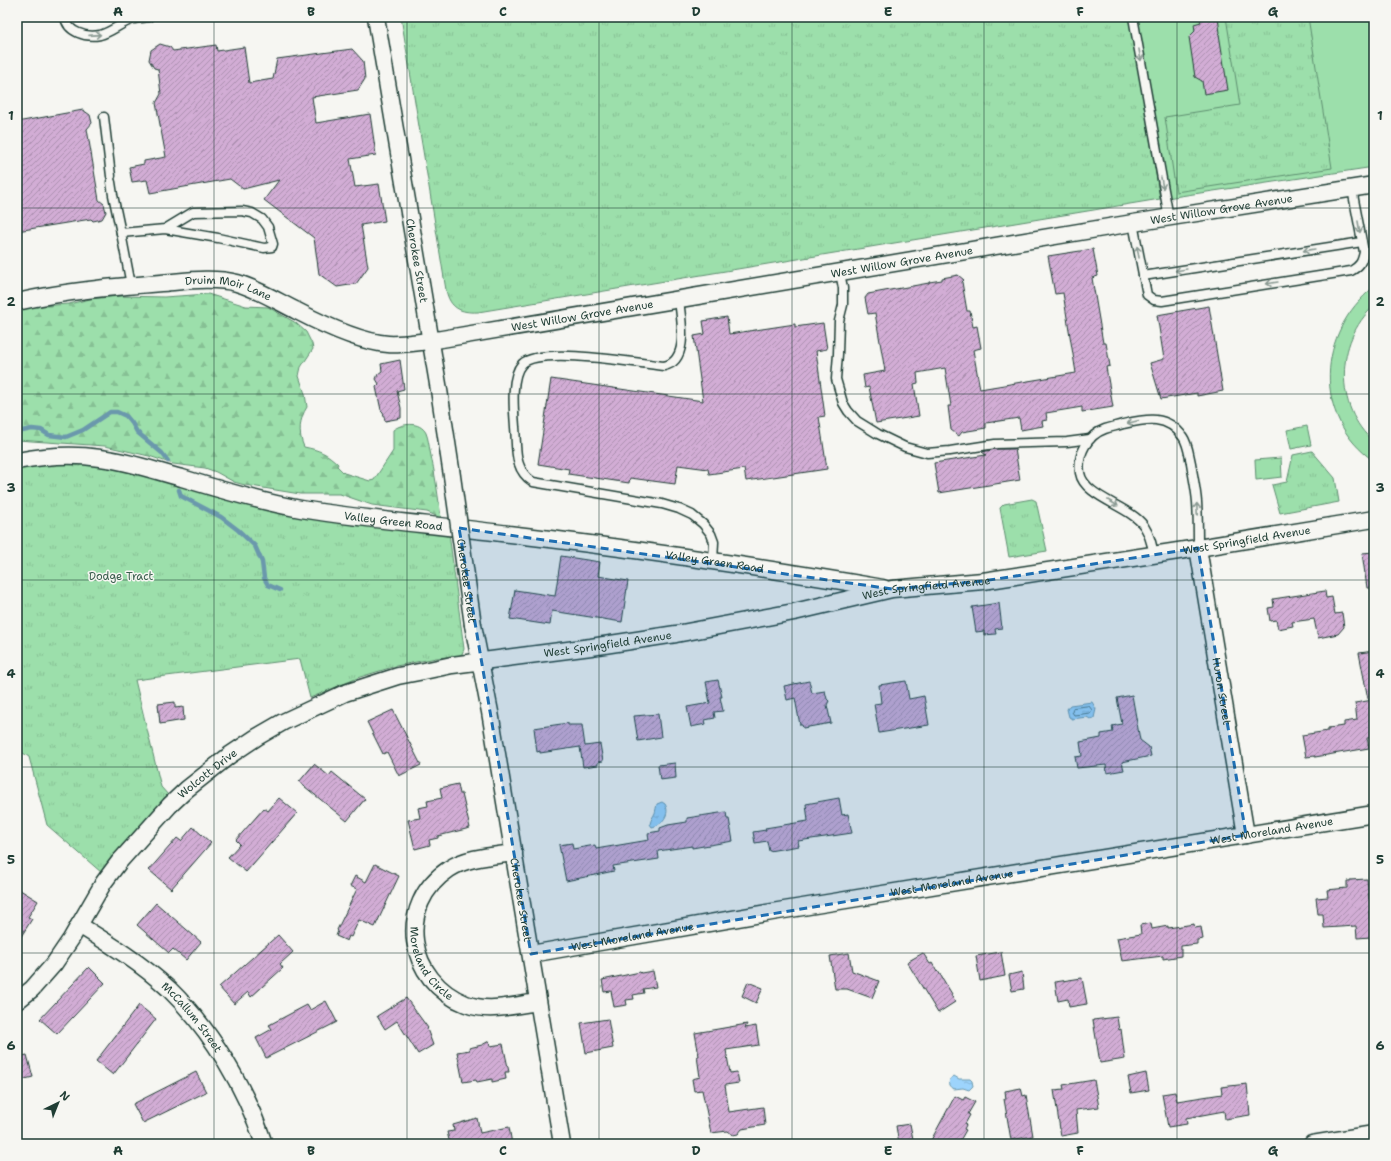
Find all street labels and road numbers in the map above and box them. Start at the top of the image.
street label: West Willow Grove Avenue [1149,191,1294,228]
street label: Cherokee Street [402,217,431,304]
street label: West Willow Grove Avenue [830,243,974,282]
street label: Druim Moir Lane [184,273,274,304]
street label: West Willow Grove Avenue [510,297,655,335]
street label: Valley Green Road [343,508,443,534]
street label: West Springfield Avenue [1182,523,1312,558]
street label: Cherokee Street [453,538,480,624]
street label: Valley Green Road [664,547,765,577]
street label: West Springfield Avenue [861,573,992,604]
street label: West Springfield Avenue [543,628,673,661]
street label: Huron Street [1208,656,1234,726]
street label: Wolcott Drive [175,745,240,802]
street label: West Moreland Avenue [1209,814,1334,849]
street label: Cherokee Street [506,857,535,943]
street label: West Moreland Avenue [890,866,1015,901]
street label: West Moreland Avenue [570,919,695,955]
street label: Moreland Circle [406,926,456,1004]
street label: McCallum Street [158,979,225,1056]

